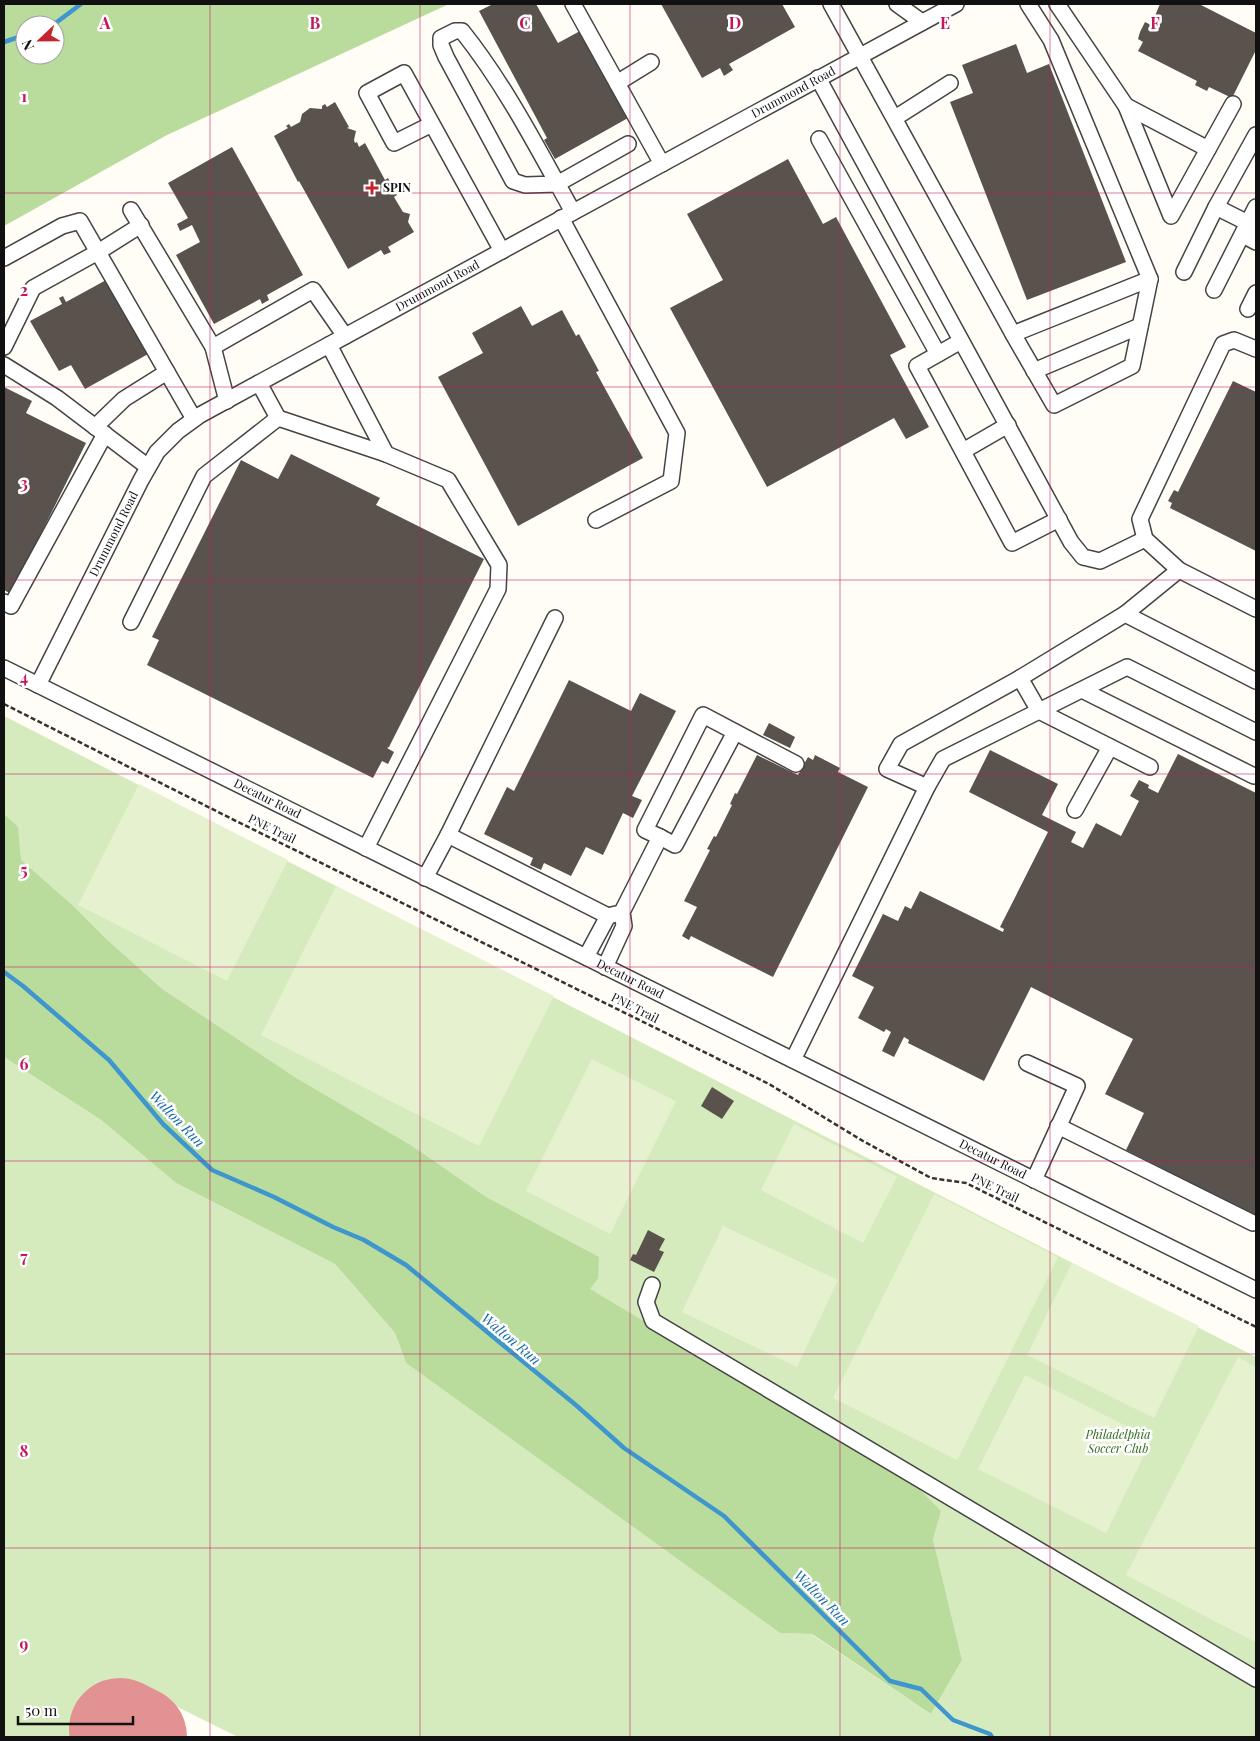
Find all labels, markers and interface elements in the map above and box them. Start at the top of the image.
text: A [99,12,111,33]
text: B [310,12,321,33]
text: C [519,12,531,33]
text: D [729,12,741,33]
text: E [940,12,950,33]
text: F [1150,12,1160,33]
north arrow [15,15,65,65]
text: N [17,37,38,53]
street label: Drummond Road [748,62,838,121]
text: 1 [21,85,27,106]
place label: SPIN [383,179,411,195]
marker: SPIN [365,181,379,195]
street label: Drummond Road [392,256,482,314]
text: 2 [20,279,28,300]
text: 3 [20,472,28,493]
street label: Drummond Road [85,488,141,579]
text: 4 [20,666,28,687]
street label: Decatur Road [231,774,304,821]
street label: PNE Trail [246,810,299,847]
text: 5 [20,859,28,880]
street label: Decatur Road [594,955,667,1002]
street label: PNE Trail [609,988,662,1026]
text: 6 [20,1053,29,1074]
water label: Walton Run [146,1086,209,1151]
street label: Decatur Road [957,1135,1030,1182]
street label: PNE Trail [969,1169,1022,1206]
text: 7 [20,1246,28,1267]
water label: Walton Run [478,1308,545,1369]
park label: Philadelphia Soccer Club [1085,1426,1150,1456]
text: 8 [20,1440,29,1461]
water label: Walton Run [790,1566,854,1630]
text: 9 [20,1633,29,1654]
scale bar [18,1694,132,1726]
text: 50 m [25,1700,58,1720]

